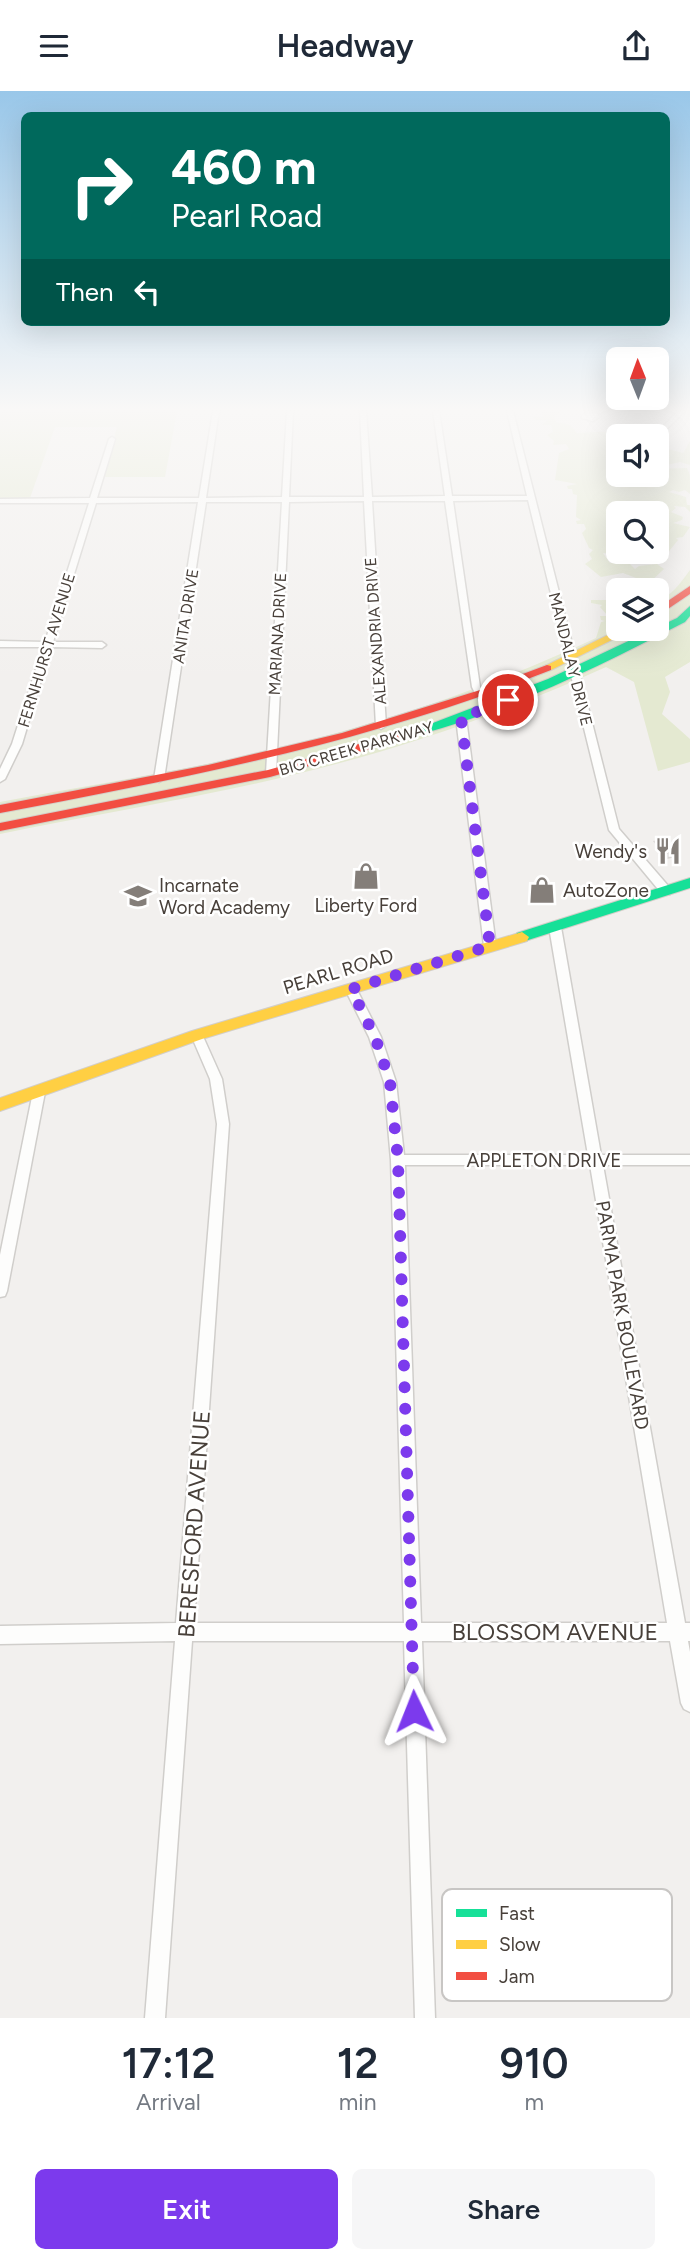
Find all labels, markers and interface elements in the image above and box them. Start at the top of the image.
icon: menu [35,27,73,65]
text: Headway [276,27,414,65]
icon: share [617,27,655,65]
text: 460 m [171,137,317,196]
icon: right [56,140,147,231]
text: Pearl Road [171,197,322,235]
icon: left [128,273,166,311]
text: Then [56,276,114,308]
north arrow [606,347,668,409]
map controls [606,347,669,641]
button: sound [606,424,669,487]
button: search [606,501,669,564]
street label: ALEXANDRIA DRIVE [361,557,390,705]
street label: ANITA DRIVE [169,567,202,665]
street label: FERNHURST AVENUE [14,571,79,730]
street label: MARIANA DRIVE [265,572,290,696]
button: layers [606,578,669,641]
street label: MANDALAY DRIVE [545,590,596,728]
pin [478,670,538,730]
icon: arrive [489,681,527,719]
street label: BIG CREEK PARKWAY [277,717,436,780]
restaurant icon: Wendy's [653,836,683,866]
place label: Wendy's [575,840,647,863]
shop icon: Liberty Ford [351,861,381,891]
place label: Incarnate Word Academy [159,874,290,919]
shop icon: AutoZone [527,875,557,905]
place label: AutoZone [563,879,649,902]
school or university icon: Incarnate Word Academy [123,881,153,911]
place label: Liberty Ford [315,894,417,917]
street label: PEARL ROAD [280,944,396,999]
street label: APPLETON DRIVE [466,1149,622,1172]
street label: PARMA PARK BOULEVARD [591,1199,654,1432]
street label: BERESFORD AVENUE [172,1409,216,1639]
street label: BLOSSOM AVENUE [452,1618,658,1646]
position arrow [377,1674,451,1748]
legend [442,1889,672,2001]
text: Fast [499,1902,535,1925]
text: Slow [499,1933,541,1956]
text: Jam [499,1965,535,1988]
text: 17:12 [121,2038,215,2089]
text: 12 [337,2038,378,2089]
text: 910 [500,2038,569,2089]
text: Arrival [136,2088,201,2116]
text: min [339,2088,377,2116]
text: m [524,2088,544,2116]
button: Exit [35,2169,338,2249]
button: Share [352,2169,655,2249]

